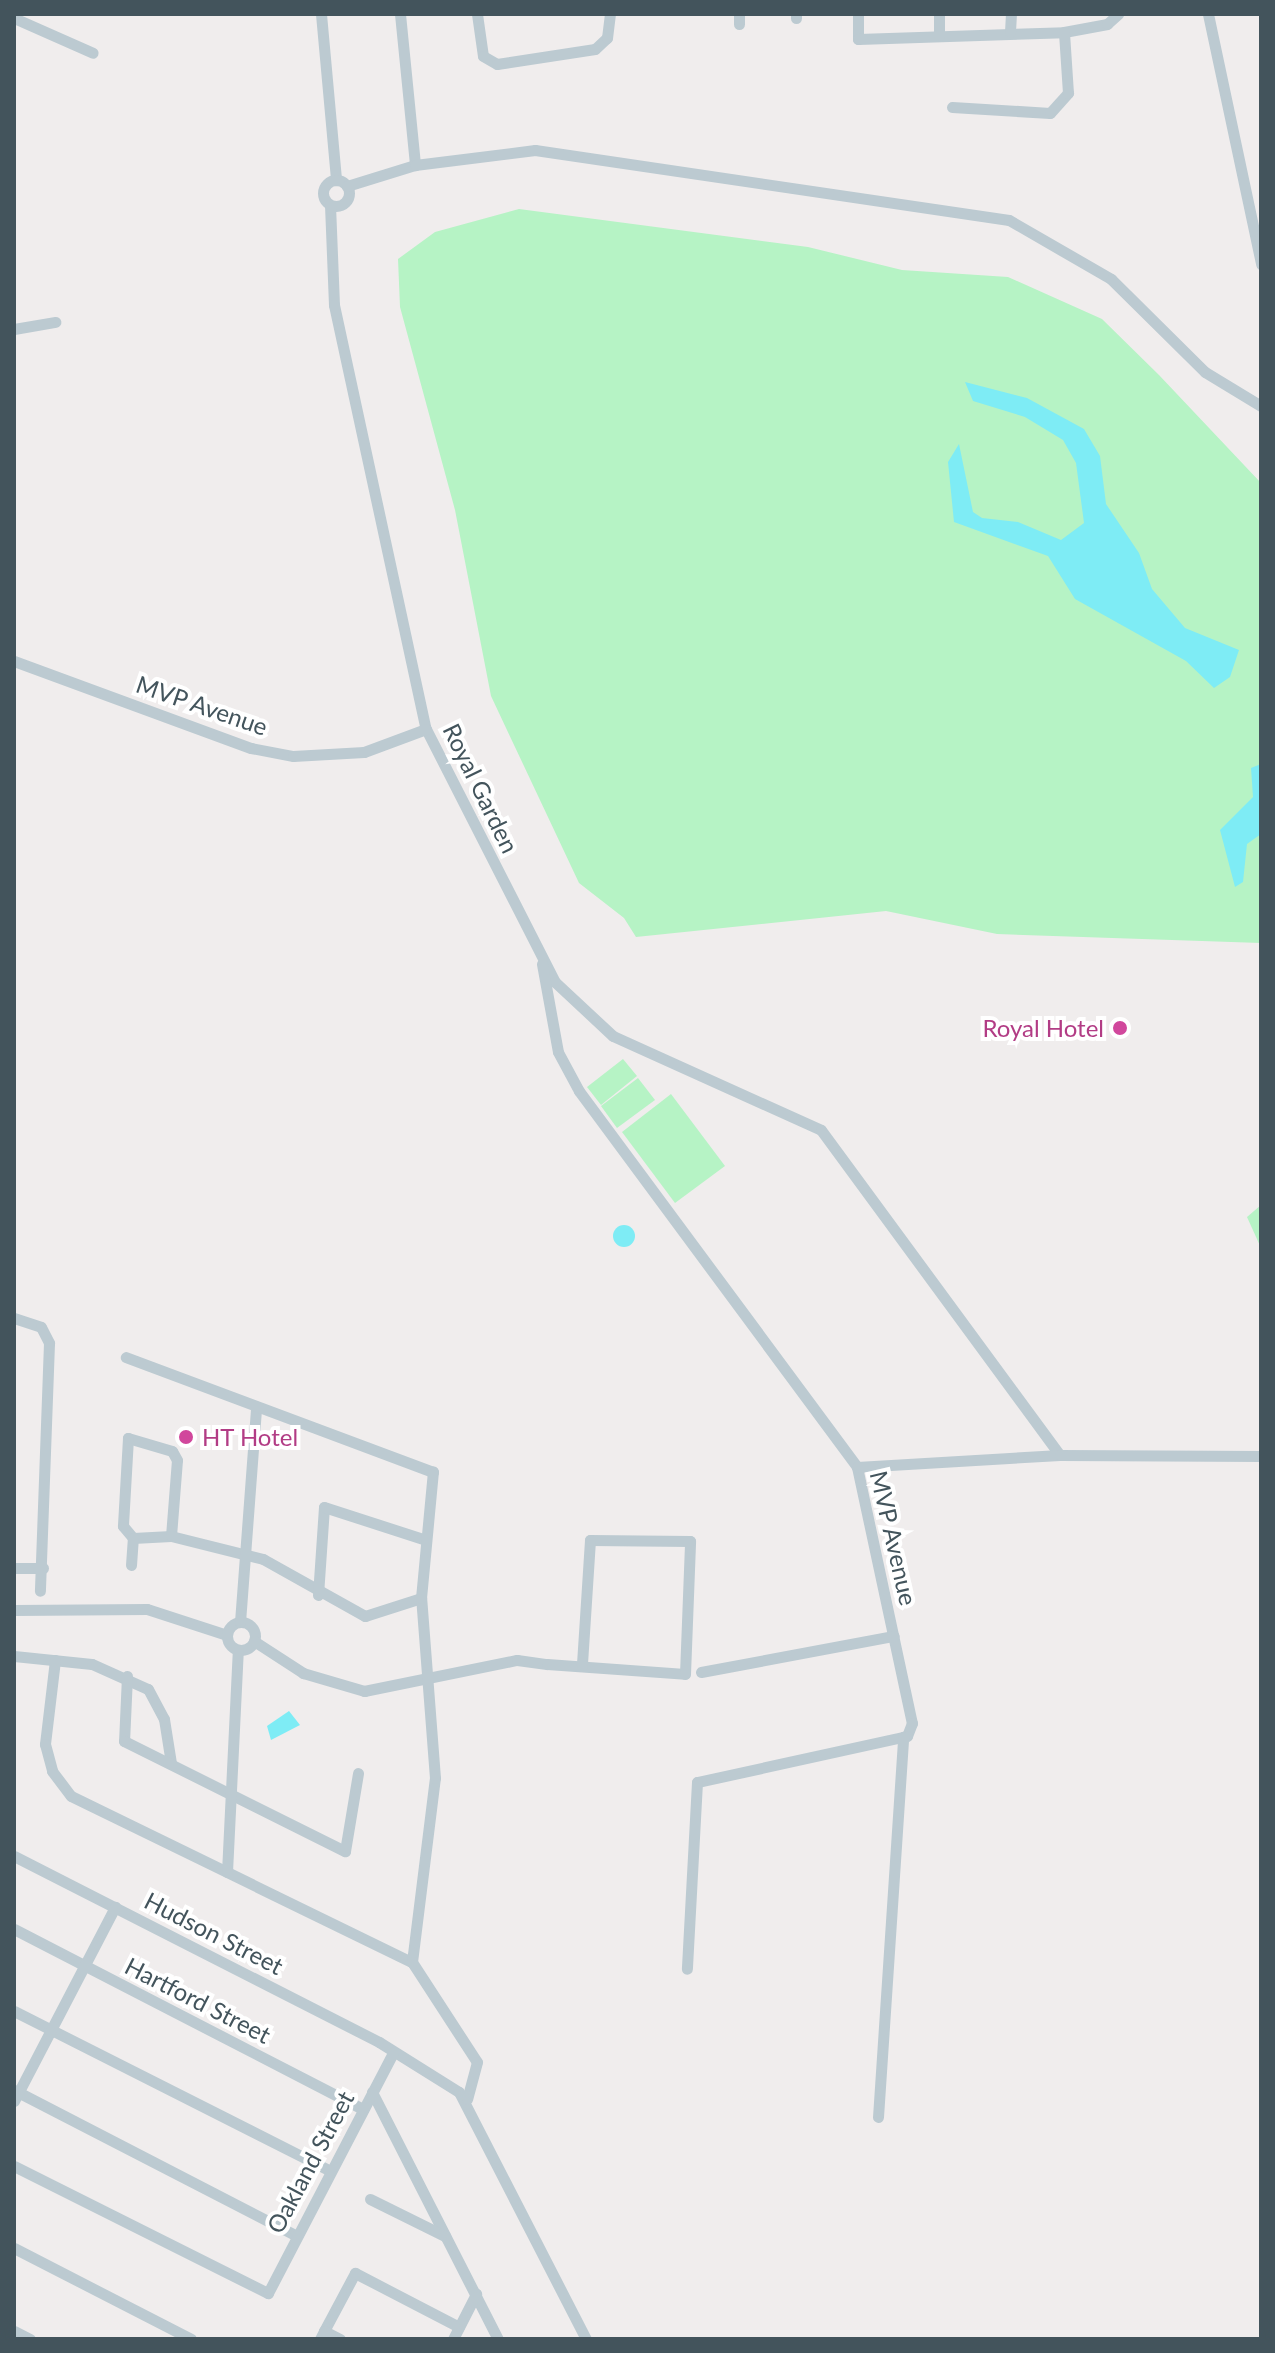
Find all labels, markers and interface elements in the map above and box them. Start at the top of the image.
street label: MVP Avenue [132,669,272,741]
street label: Royal Garden [437,719,525,857]
place label: Royal Hotel [982,1014,1104,1042]
marker: Royal Hotel [1111,1019,1129,1037]
place label: HT Hotel [202,1423,299,1451]
marker: HT Hotel [177,1428,195,1446]
street label: MVP Avenue [864,1467,924,1609]
street label: Hudson Street [140,1886,288,1980]
street label: Hartford Street [120,1951,276,2049]
street label: Oakland Street [260,2086,360,2238]

